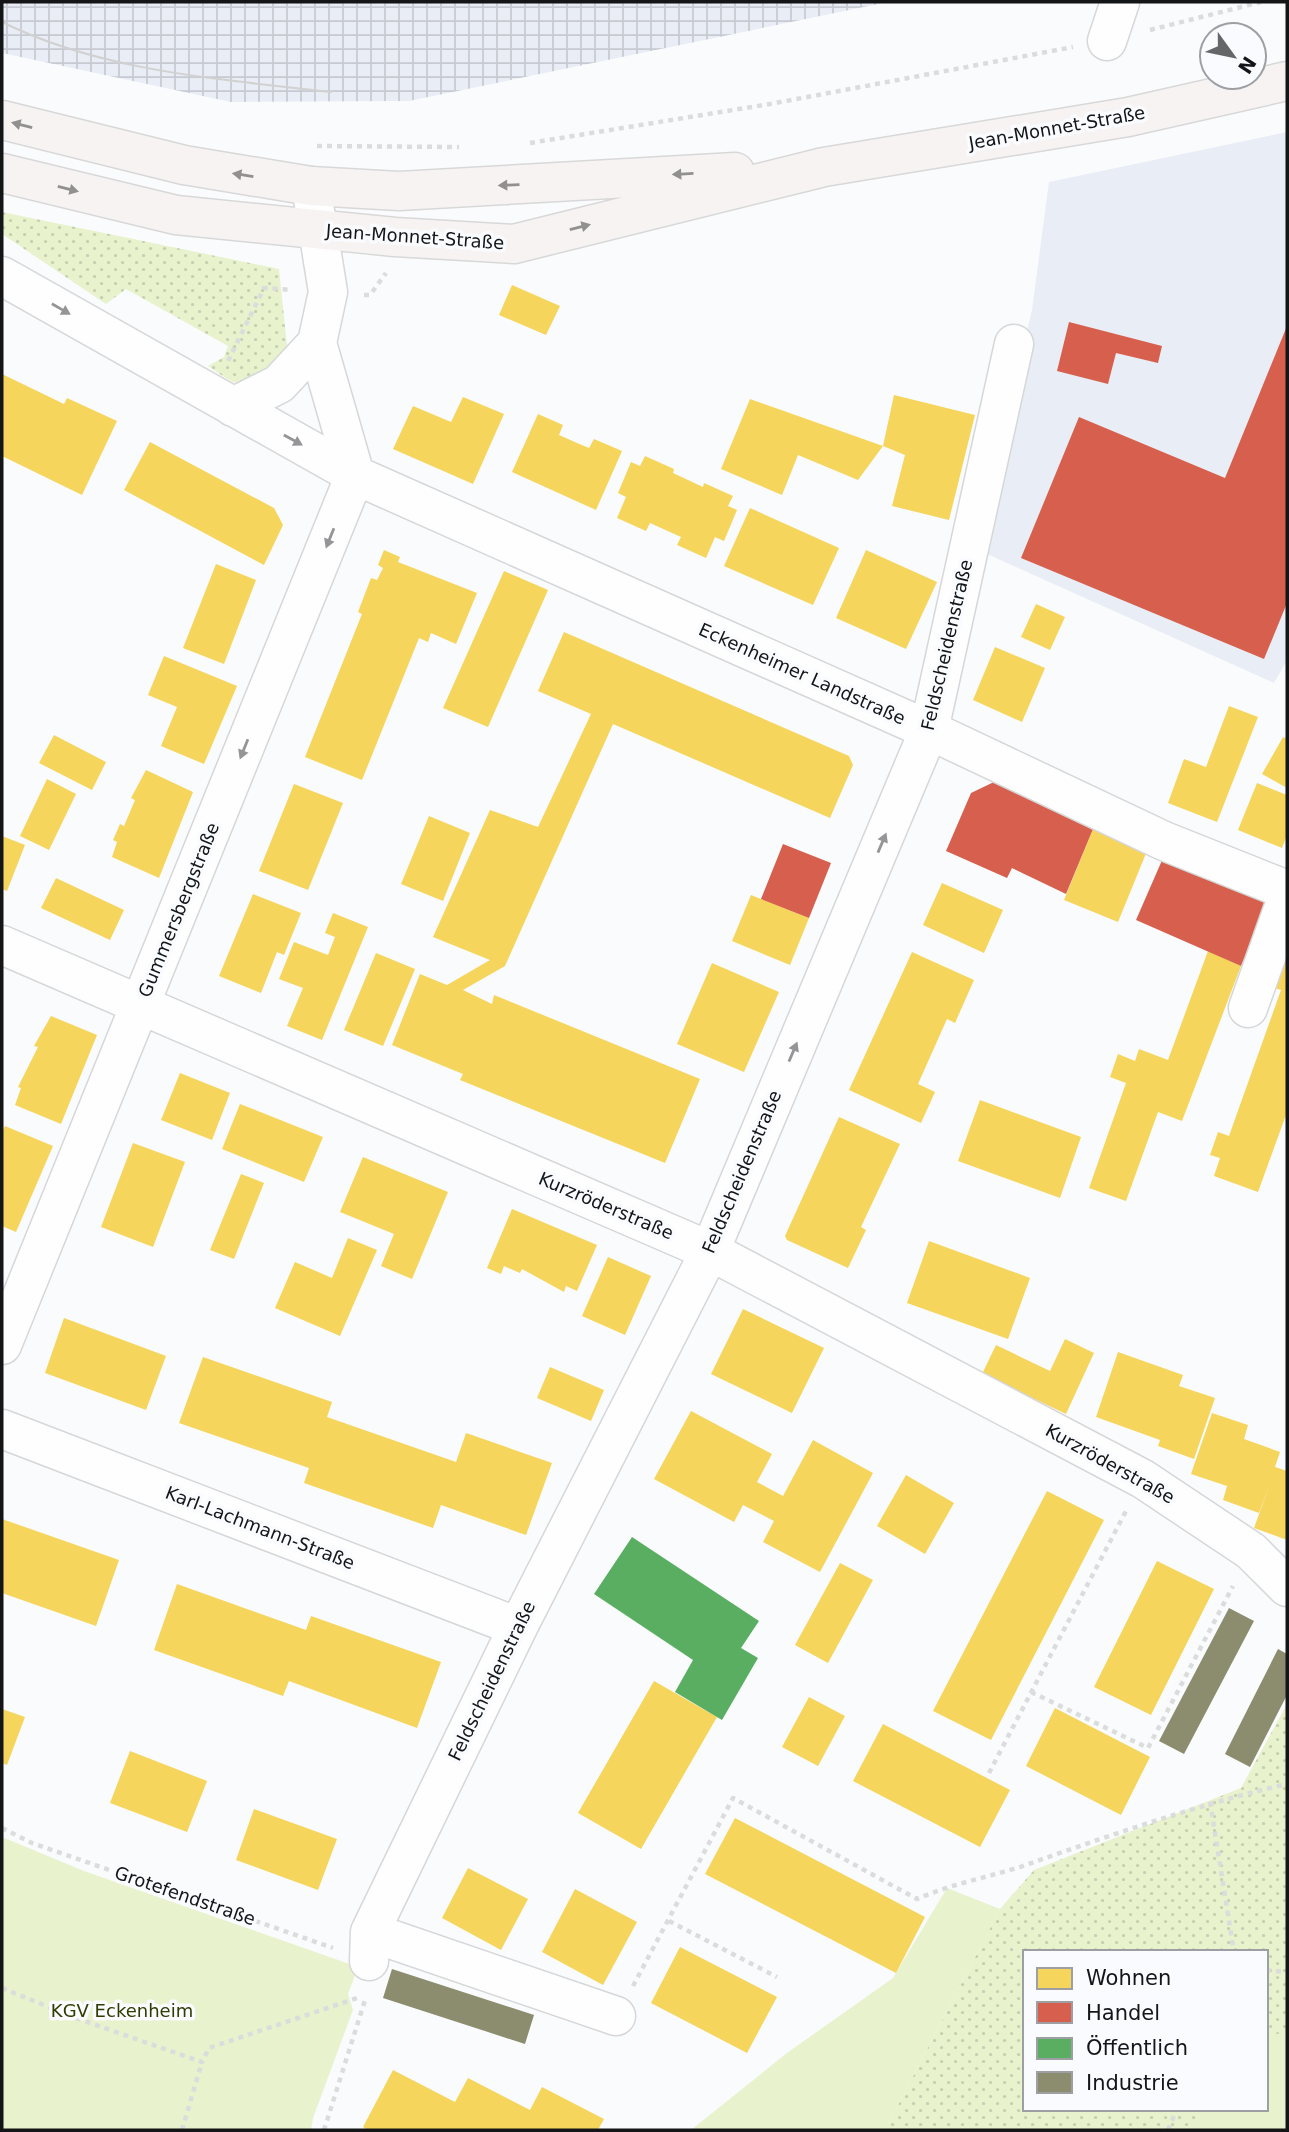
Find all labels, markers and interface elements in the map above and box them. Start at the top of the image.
north arrow [1198,21,1268,91]
text: N [1234,53,1261,78]
street label: Jean-Monnet-Straße [966,102,1147,154]
one-way arrow [10,119,32,130]
one-way arrow [232,169,254,180]
one-way arrow [672,169,694,180]
one-way arrow [497,179,519,190]
one-way arrow [57,184,79,195]
street label: Jean-Monnet-Straße [324,220,505,253]
one-way arrow [569,221,591,232]
one-way arrow [51,303,71,315]
one-way arrow [283,434,303,446]
one-way arrow [324,528,335,549]
street label: Feldscheidenstraße [917,557,976,732]
street label: Eckenheimer Landstraße [696,618,909,729]
one-way arrow [238,739,250,759]
street label: Gummersbergstraße [134,819,223,1000]
one-way arrow [876,832,887,853]
one-way arrow [788,1042,799,1063]
street label: Feldscheidenstraße [698,1087,785,1256]
street label: Kurzröderstraße [536,1168,677,1243]
street label: Kurzröderstraße [1042,1419,1178,1508]
street label: Karl-Lachmann-Straße [163,1482,358,1573]
street label: Feldscheidenstraße [444,1598,539,1764]
street label: Grotefendstraße [112,1862,258,1929]
legend [1023,1950,1268,2111]
text: Wohnen [1086,1966,1171,1990]
park label: KGV Eckenheim [51,2000,193,2021]
text: Handel [1086,2001,1160,2025]
text: Öffentlich [1086,2035,1188,2060]
text: Industrie [1086,2071,1179,2095]

